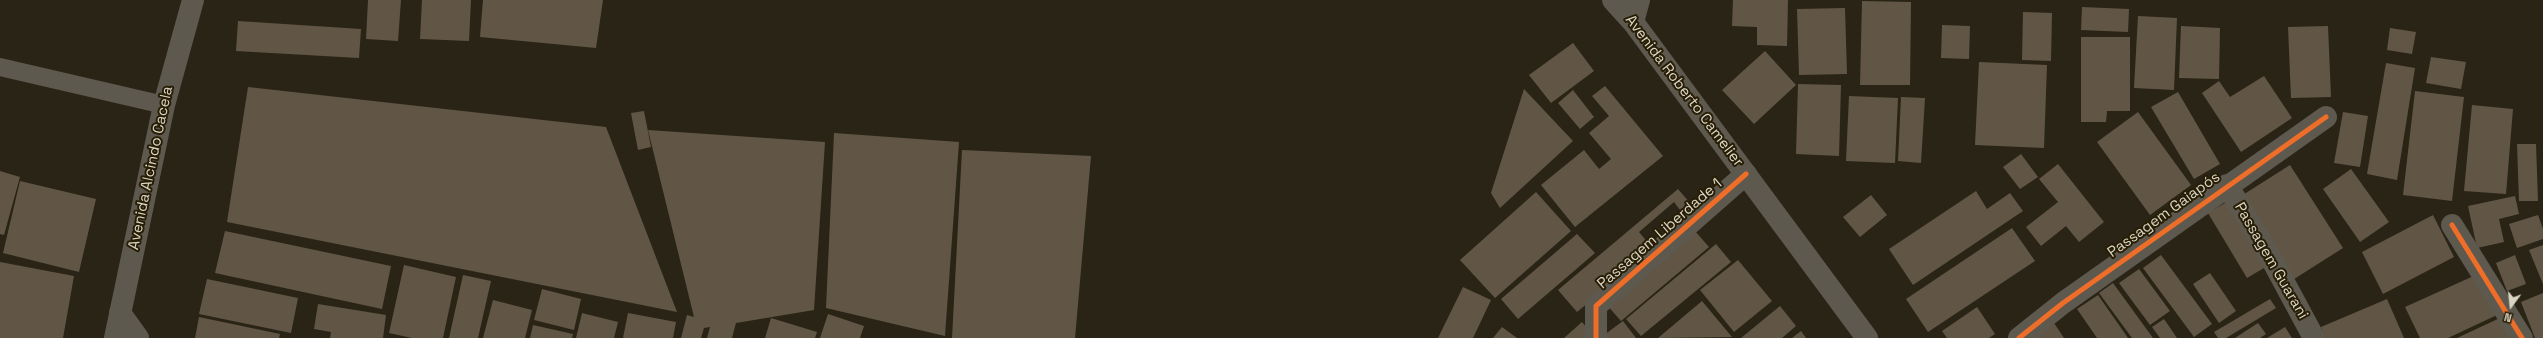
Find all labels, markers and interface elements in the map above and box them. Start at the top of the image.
street label: Avenida Roberto Camelier [1621,12,1747,170]
street label: Avenida Alcindo Cacela [125,85,177,251]
street label: Passagem Gaiapós [2104,168,2224,262]
street label: Passagem Liberdade 1 [1594,175,1726,293]
street label: Passagem Guarani [2230,200,2312,322]
north arrow [2491,286,2531,326]
text: N [2503,310,2513,325]

